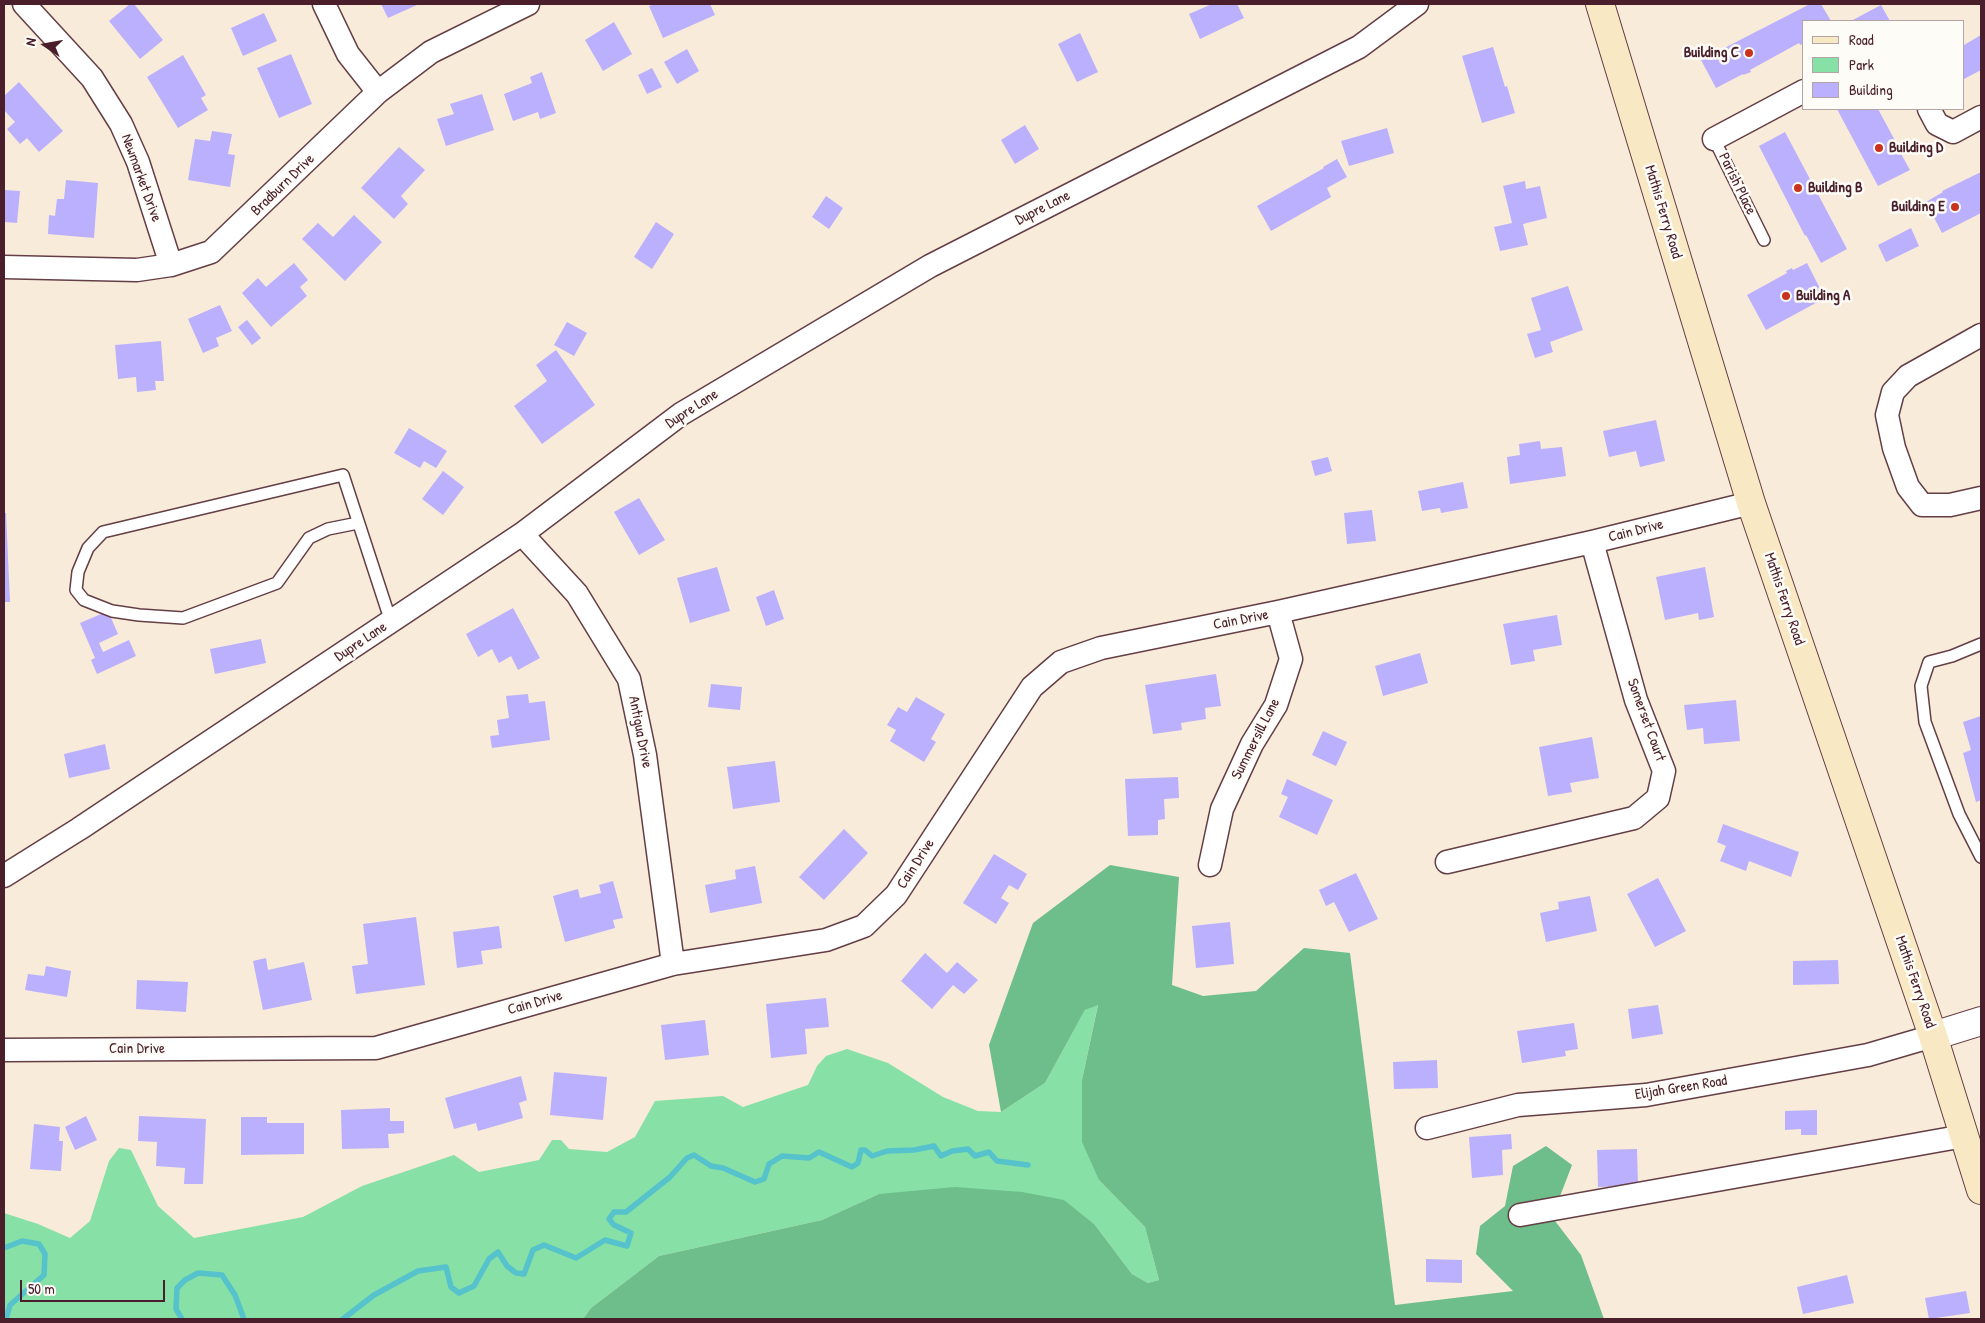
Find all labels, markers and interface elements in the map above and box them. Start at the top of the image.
north arrow [20,20,70,70]
legend [1802,20,1965,110]
text: Road [1849,29,1874,50]
text: N [20,36,40,47]
place label: Building C [1684,44,1739,62]
marker: Building C [1743,47,1755,59]
text: Park [1849,54,1874,75]
text: Building [1849,79,1893,100]
street label: Newmarket Drive [117,132,165,224]
place label: Building D [1889,139,1943,157]
marker: Building D [1873,142,1885,154]
street label: Bradburn Drive [247,150,319,220]
street label: Parish Place [1714,150,1760,218]
street label: Mathis Ferry Road [1640,163,1686,261]
place label: Building B [1808,179,1863,197]
marker: Building B [1792,182,1804,194]
street label: Dupre Lane [1013,187,1073,229]
place label: Building E [1891,198,1945,216]
marker: Building E [1949,201,1961,213]
place label: Building A [1796,287,1850,305]
marker: Building A [1780,290,1792,302]
street label: Dupre Lane [662,385,722,433]
street label: Cain Drive [1607,516,1665,546]
street label: Mathis Ferry Road [1760,551,1808,647]
street label: Cain Drive [1212,606,1270,634]
street label: Dupre Lane [332,618,390,666]
street label: Somerset Court [1623,676,1669,764]
street label: Antigua Drive [624,695,656,769]
street label: Summersill Lane [1228,696,1284,782]
street label: Cain Drive [893,836,939,892]
street label: Mathis Ferry Road [1891,934,1939,1030]
street label: Cain Drive [506,987,564,1019]
street label: Cain Drive [109,1040,165,1058]
street label: Elijah Green Road [1634,1072,1728,1104]
scale bar [22,1270,168,1302]
text: 50 m [28,1278,55,1299]

